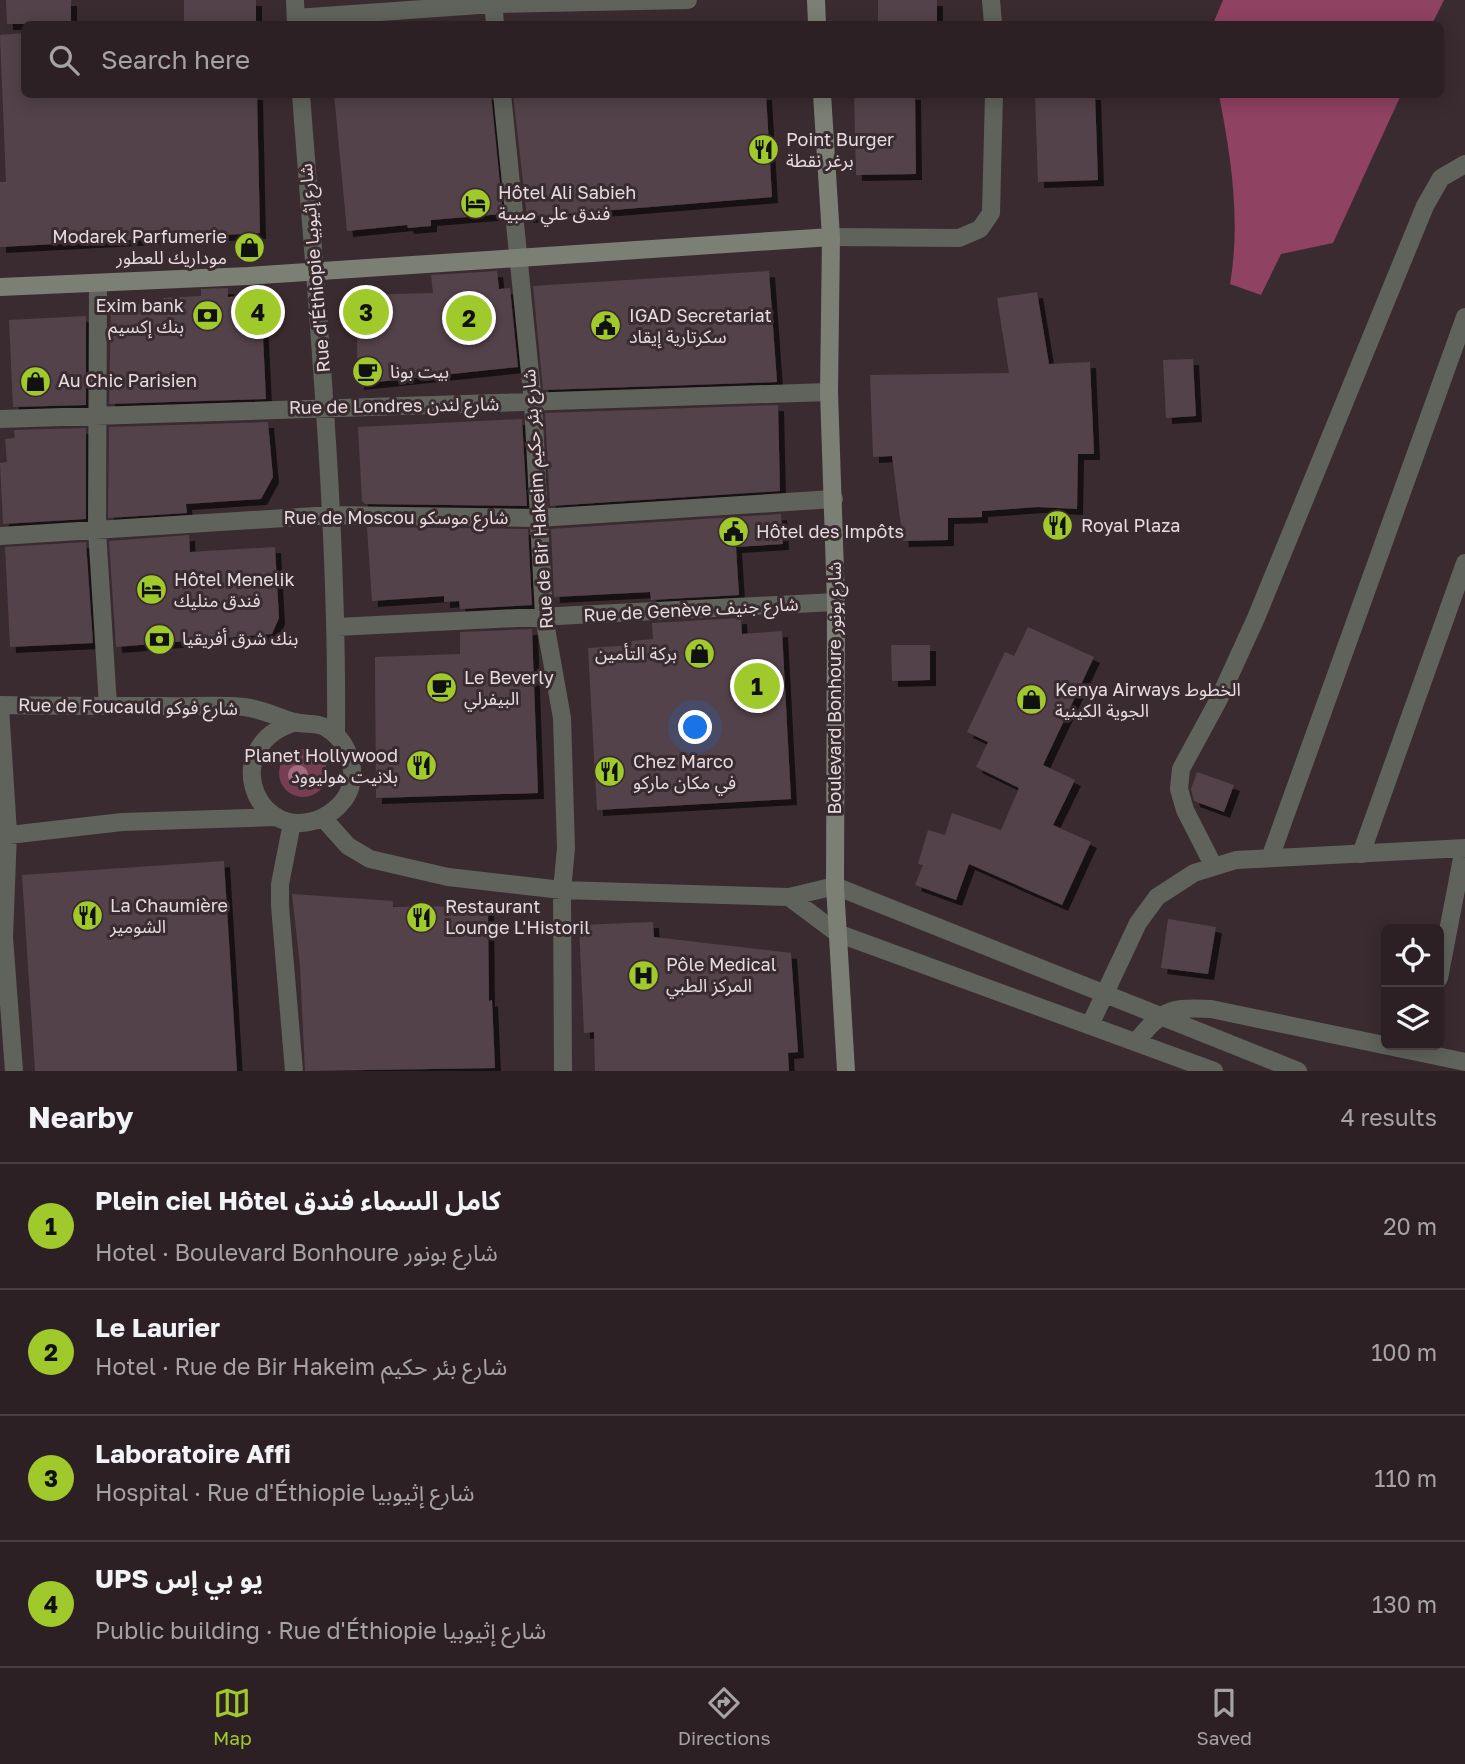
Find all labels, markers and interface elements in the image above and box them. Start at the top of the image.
search box [21,21,1444,98]
icon: search [45,41,83,79]
text: Search here [101,44,250,75]
place label: Point Burger برغر نقطة [786,128,894,172]
restaurant icon: Point Burger برغر نقطة [746,133,780,167]
street label: Rue d'Éthiopie شارع إثيوبيا [294,162,338,373]
place label: Hôtel Ali Sabieh فندق علي صبية [498,181,636,227]
hotel icon: Hôtel Ali Sabieh فندق علي صبية [458,186,492,220]
place label: Modarek Parfumerie موداريك للعطور [52,225,227,269]
shop icon: Modarek Parfumerie موداريك للعطور [233,230,267,264]
pin: 4 [235,286,281,338]
pin: 3 [343,286,389,338]
pin: 2 [446,292,492,344]
place label: Exim bank بنك إكسيم [95,294,184,340]
bank icon: Exim bank بنك إكسيم [190,299,224,333]
place label: IGAD Secretariat سكرتارية إيقاد [629,304,772,349]
public building icon: IGAD Secretariat سكرتارية إيقاد [589,309,623,343]
cafe icon: بيت بونا [350,355,384,389]
place label: بيت بونا [390,360,449,383]
shop icon: Au Chic Parisien [18,364,52,398]
street label: Rue de Bir Hakeim شارع بئر حكيم [517,368,561,630]
place label: Au Chic Parisien [58,369,197,391]
street label: Rue de Londres شارع لندن [289,392,499,422]
street label: Rue de Moscou شارع موسكو [284,506,508,532]
restaurant icon: Royal Plaza [1041,509,1075,543]
place label: Royal Plaza [1081,514,1181,536]
public building icon: Hôtel des Impôts [716,515,750,549]
place label: Hôtel des Impôts [756,520,904,542]
street label: Boulevard Bonhoure شارع بونور [823,562,849,814]
place label: Hôtel Menelik فندق منليك [174,568,295,611]
hotel icon: Hôtel Menelik فندق منليك [134,573,168,607]
street label: Rue de Genève شارع جنيف [583,592,799,630]
bank icon: بنك شرق أفريقيا [142,622,176,656]
place label: بنك شرق أفريقيا [182,627,298,650]
shop icon: بركة التأمين [683,637,717,671]
place label: بركة التأمين [595,642,677,665]
pin: 1 [734,660,780,712]
place label: Le Beverly البيفرلي [464,666,554,712]
cafe icon: Le Beverly البيفرلي [424,671,458,705]
place label: Kenya Airways الخطوط الجوية الكينية [1055,678,1241,722]
shop icon: Kenya Airways الخطوط الجوية الكينية [1015,683,1049,717]
street label: Rue de Foucauld شارع فوكو [18,693,238,723]
your location [678,710,712,744]
place label: Planet Hollywood بلانيت هوليوود [244,744,398,788]
restaurant icon: Planet Hollywood بلانيت هوليوود [404,749,438,783]
place label: Chez Marco في مكان ماركو [633,750,736,796]
restaurant icon: Chez Marco في مكان ماركو [593,755,627,789]
place label: La Chaumière الشومير [109,894,228,938]
place label: Restaurant Lounge L'Historil [445,895,590,938]
restaurant icon: La Chaumière الشومير [70,899,104,933]
restaurant icon: Restaurant Lounge L'Historil [405,900,439,934]
map controls [1381,924,1444,1050]
button: locate [1381,924,1444,987]
place label: Pôle Medical المركز الطبي [666,953,777,999]
hospital icon: Pôle Medical المركز الطبي [626,958,660,992]
button: layers [1381,987,1444,1050]
text: Nearby [28,1099,133,1135]
text: 4 results [1341,1103,1437,1131]
text: Plein ciel Hôtel كامل السماء فندق [95,1185,501,1216]
text: 1 [45,1212,57,1240]
text: 20 m [1383,1212,1437,1240]
text: Hotel · Boulevard Bonhoure شارع بونور [95,1238,498,1266]
text: Le Laurier [95,1312,220,1343]
text: 2 [44,1338,58,1366]
text: 100 m [1371,1338,1437,1366]
text: Hotel · Rue de Bir Hakeim شارع بئر حكيم [95,1352,507,1380]
text: Laboratoire Affi [95,1438,291,1469]
text: 3 [44,1464,58,1492]
text: 110 m [1374,1464,1437,1492]
text: Hospital · Rue d'Éthiopie شارع إثيوبيا [95,1478,475,1506]
text: UPS يو بي إس [95,1563,263,1594]
text: 4 [44,1590,58,1618]
text: 130 m [1372,1590,1437,1618]
text: Public building · Rue d'Éthiopie شارع إثيوبيا [95,1616,546,1644]
tab: Map [213,1684,252,1749]
tab: Directions [678,1684,771,1749]
tab: Saved [1197,1684,1252,1749]

